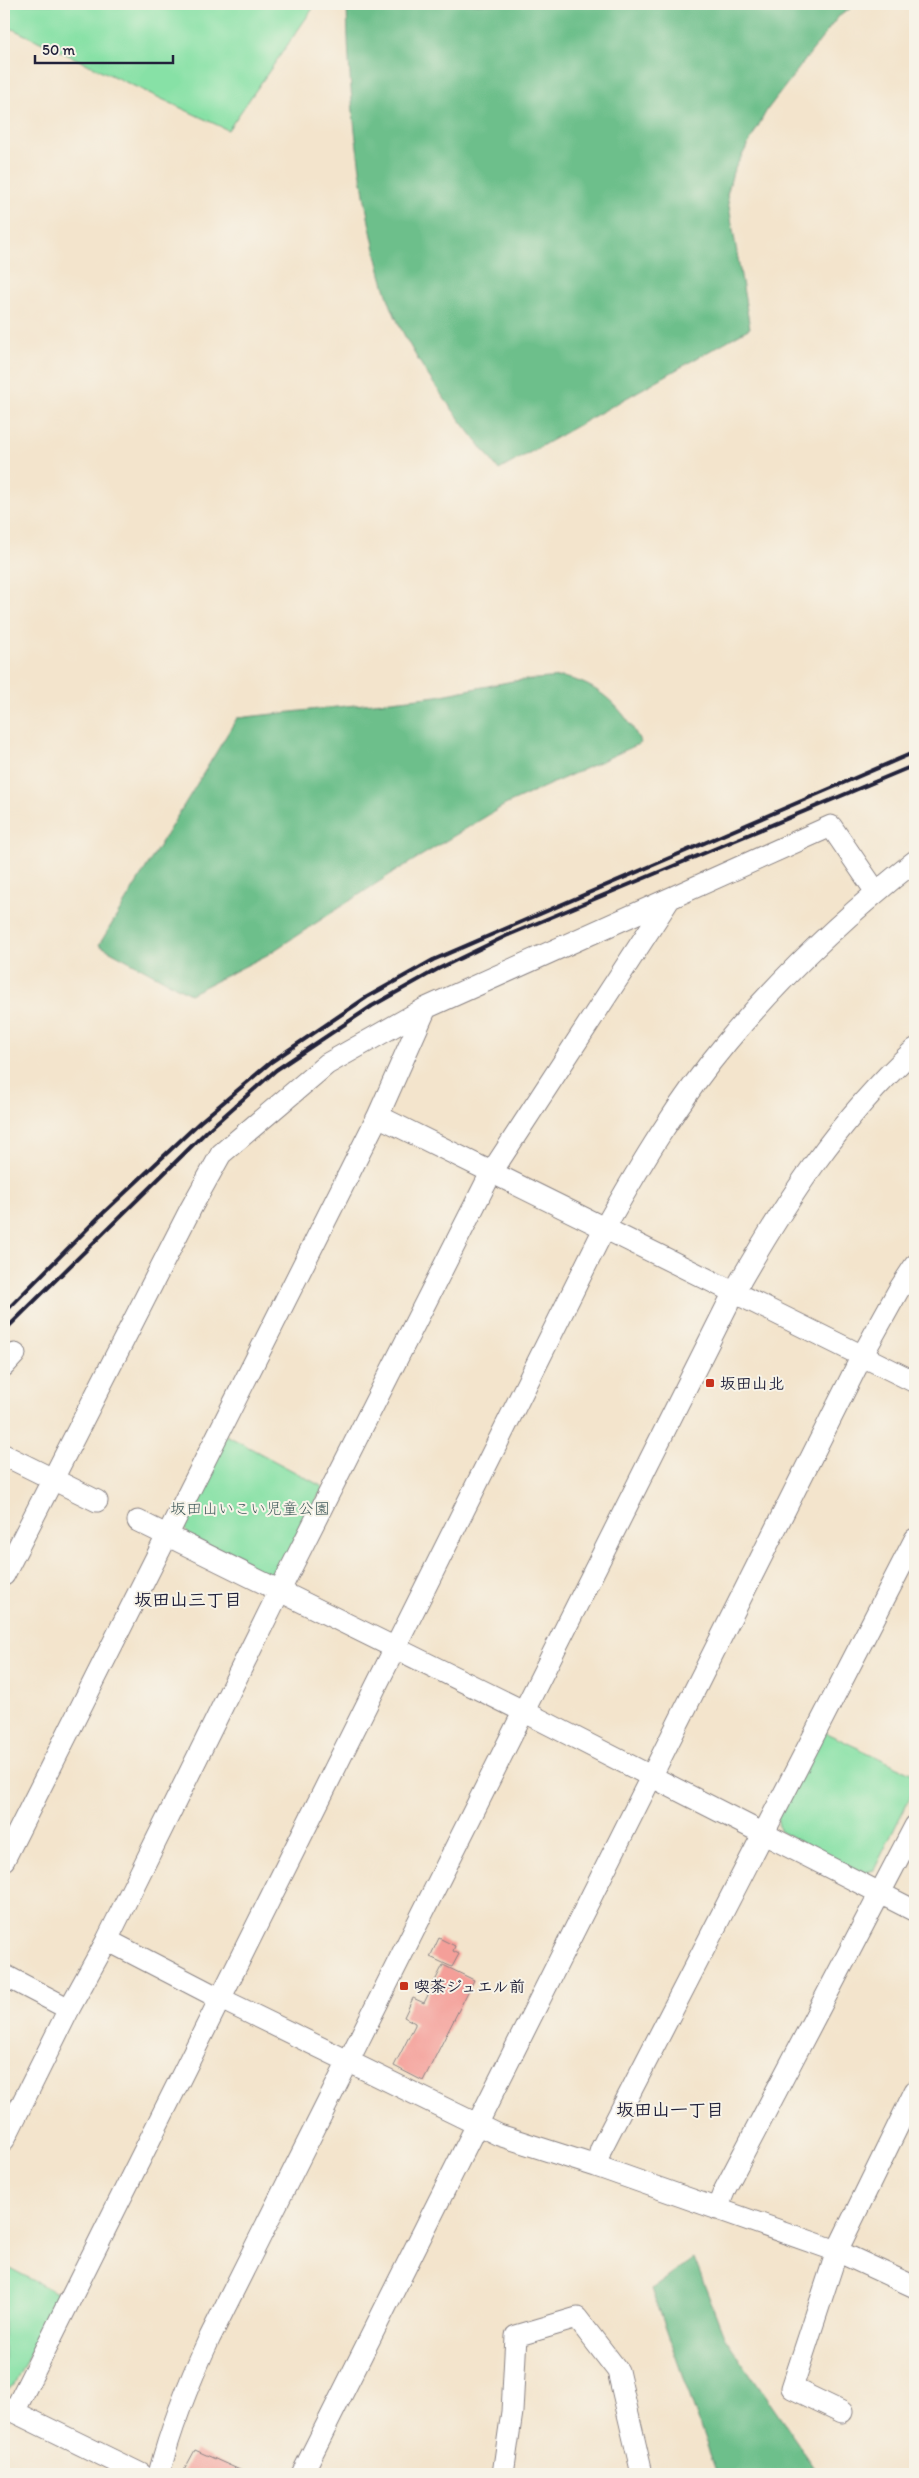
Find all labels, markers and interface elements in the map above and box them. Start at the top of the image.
scale bar [35,32,172,64]
text: 50 m [42,41,75,59]
place label: 坂田山北 [720,1374,784,1393]
marker: 坂田山北 [704,1377,716,1389]
park label: 坂田山いこい児童公園 [170,1499,330,1518]
district label: 坂田山三丁目 [134,1589,242,1611]
place label: 喫茶ジュエル前 [414,1977,525,1996]
marker: 喫茶ジュエル前 [398,1980,410,1992]
district label: 坂田山一丁目 [616,2099,724,2121]

